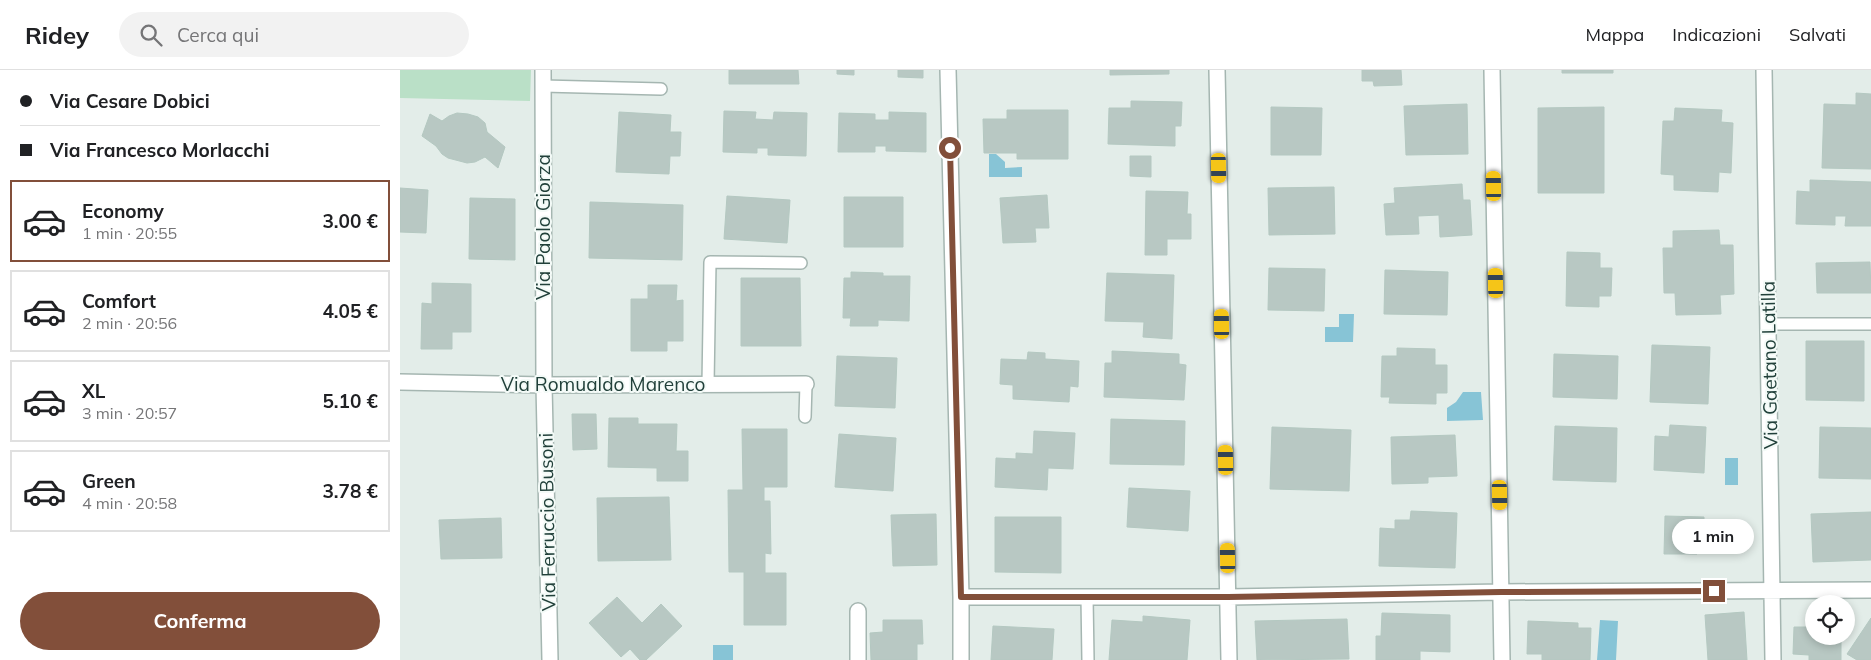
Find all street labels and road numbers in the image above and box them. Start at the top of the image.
street label: Via Paolo Giorza [531,154,555,300]
street label: Via Gaetano Latilla [1756,281,1782,449]
street label: Via Romualdo Marenco [501,372,705,396]
street label: Via Ferruccio Busoni [533,433,561,611]

